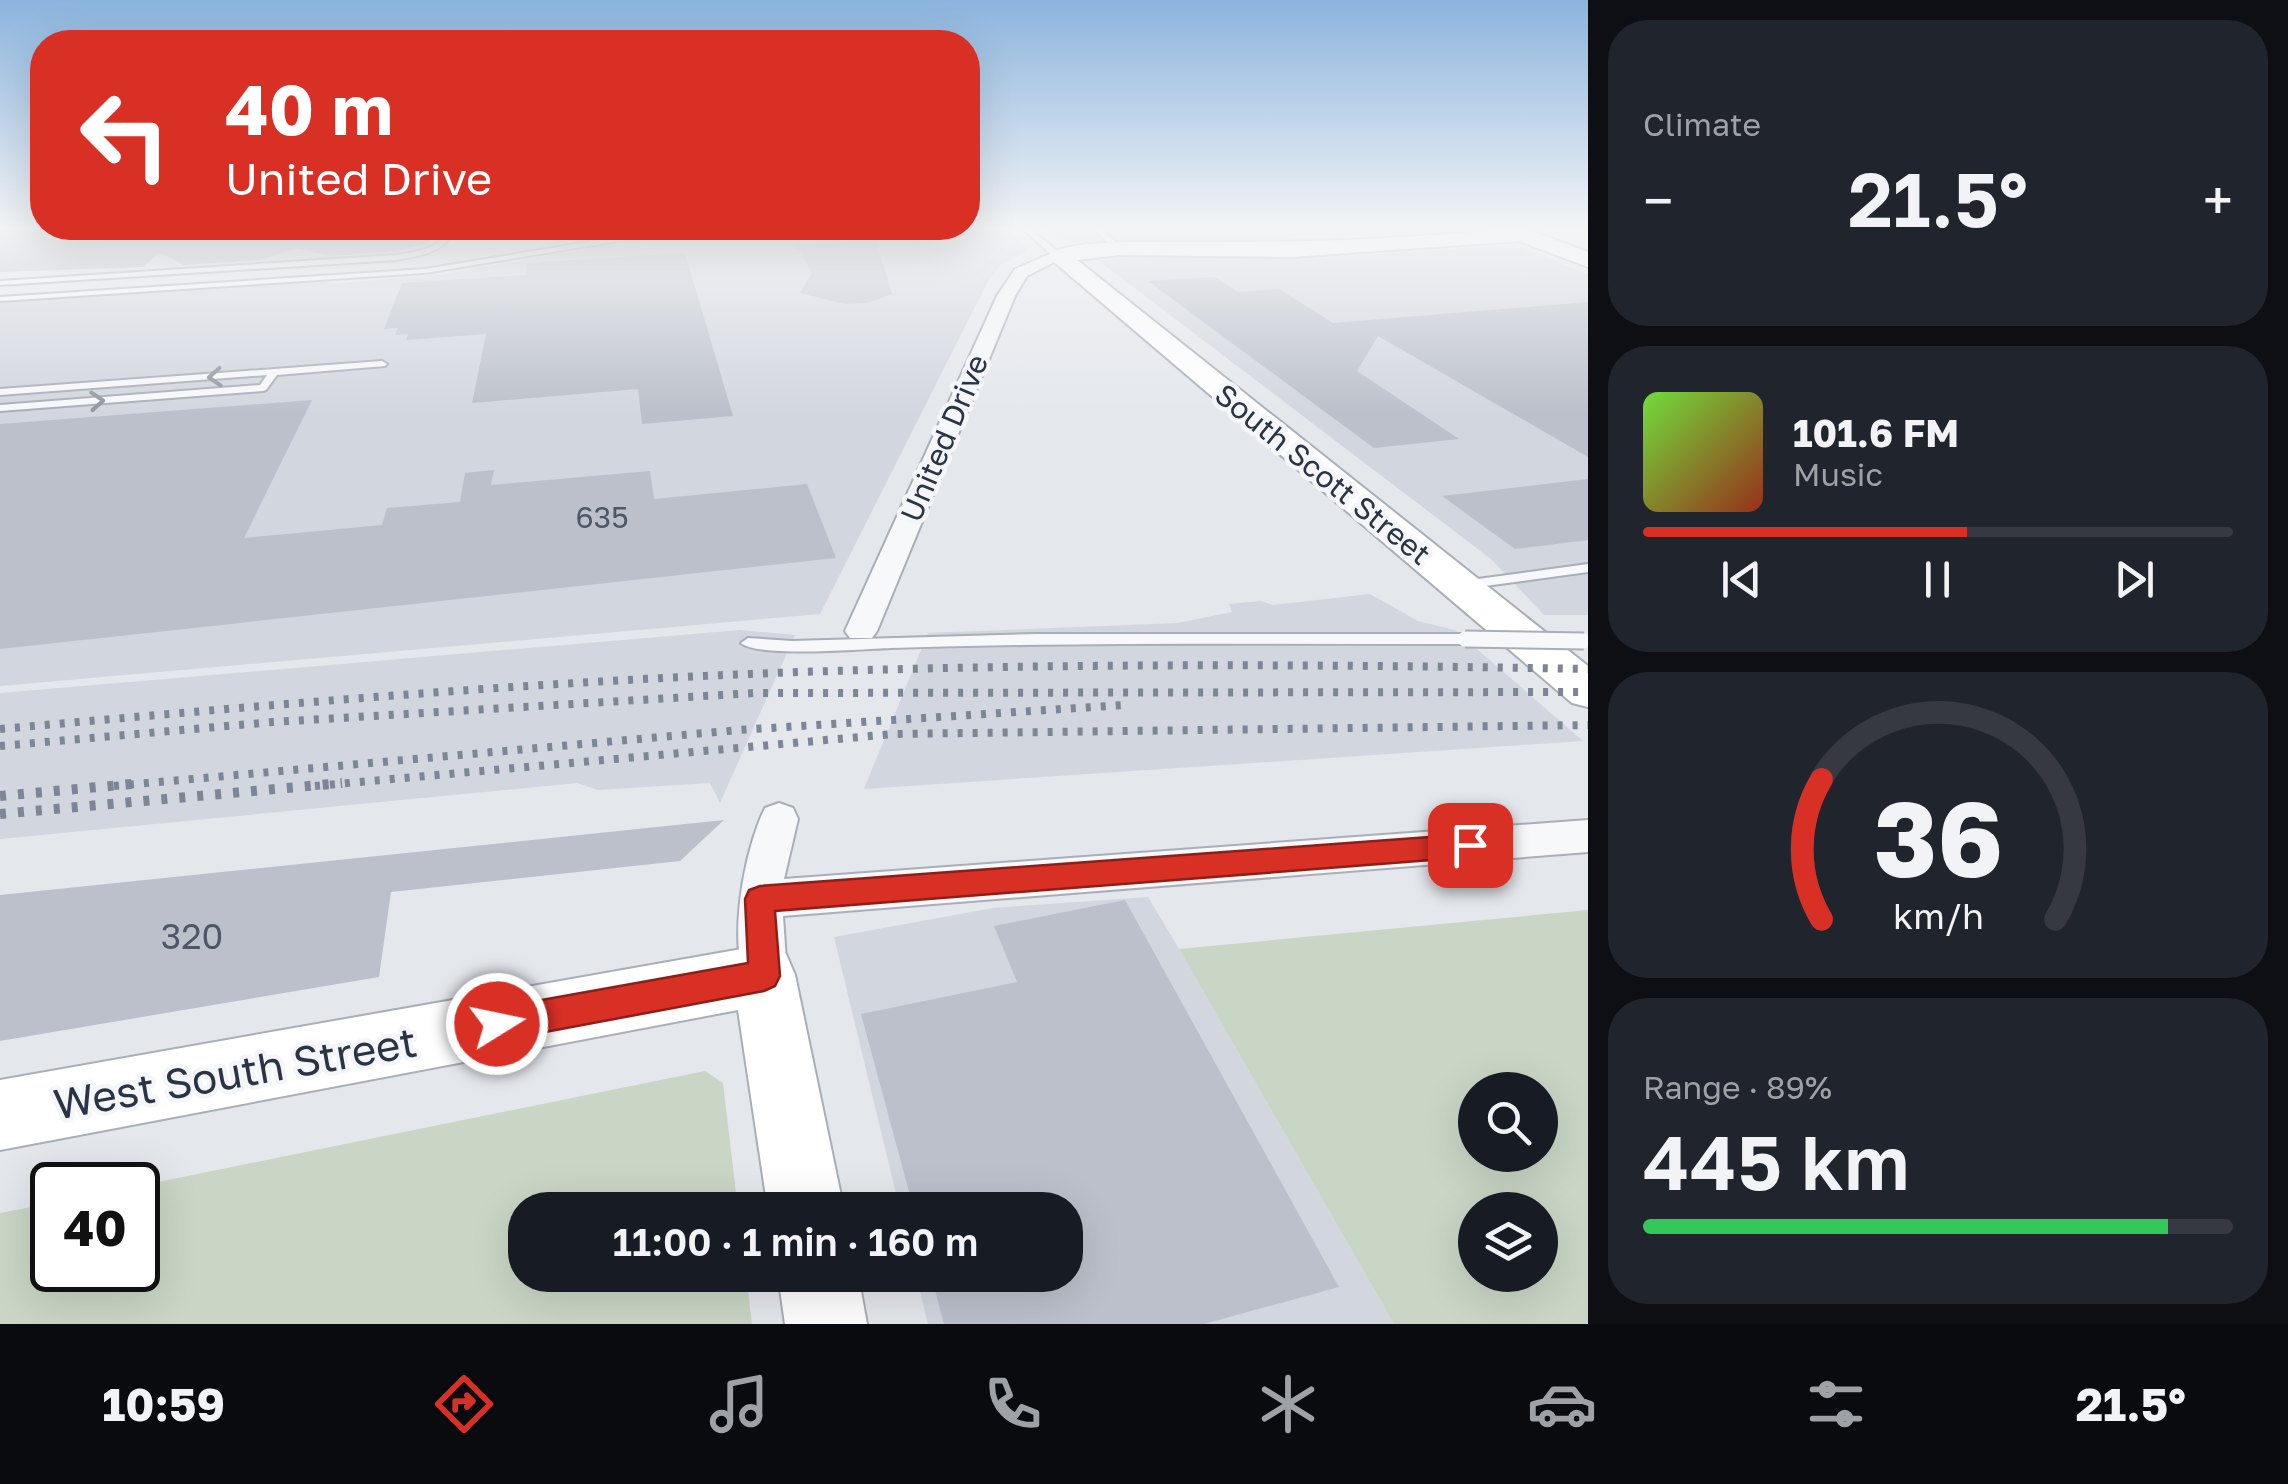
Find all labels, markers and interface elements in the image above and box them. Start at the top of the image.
text: 40 m [225,66,393,150]
icon: left [60,70,190,200]
text: Climate [1643,105,1761,143]
text: United Drive [225,151,492,205]
text: 21.5° [1848,153,2028,244]
text: − [1643,167,1673,233]
text: + [2203,167,2233,233]
street label: United Drive [893,349,995,527]
one-way arrow [206,366,222,387]
street label: South Scott Street [1208,376,1438,572]
one-way arrow [90,390,106,412]
text: 101.6 FM [1793,410,1959,455]
text: Music [1793,455,1883,493]
house number: 635 [575,499,629,535]
icon: previous [1714,552,1769,607]
icon: pause [1910,552,1965,607]
icon: next [2107,552,2162,607]
text: 36 [1873,775,2003,900]
pin [1428,803,1513,888]
icon: arrive [1443,818,1498,873]
text: km/h [1893,894,1983,937]
house number: 320 [161,915,223,957]
position arrow [445,972,549,1076]
street label: West South Street [50,1015,420,1129]
text: Range · 89% [1643,1068,1832,1106]
map controls [1458,1072,1558,1292]
button: search [1458,1072,1558,1172]
text: 445 km [1643,1116,1910,1207]
speed limit sign: 40 [30,1162,160,1292]
button: layers [1458,1192,1558,1292]
text: 11:00 · 1 min · 160 m [613,1219,978,1264]
icon: directions [429,1369,499,1439]
icon: music [704,1369,774,1439]
icon: phone [978,1369,1048,1439]
icon: climate [1253,1369,1323,1439]
icon: car [1527,1369,1597,1439]
icon: filters [1801,1369,1871,1439]
text: 10:59 [102,1377,225,1431]
text: 21.5° [2076,1377,2186,1431]

